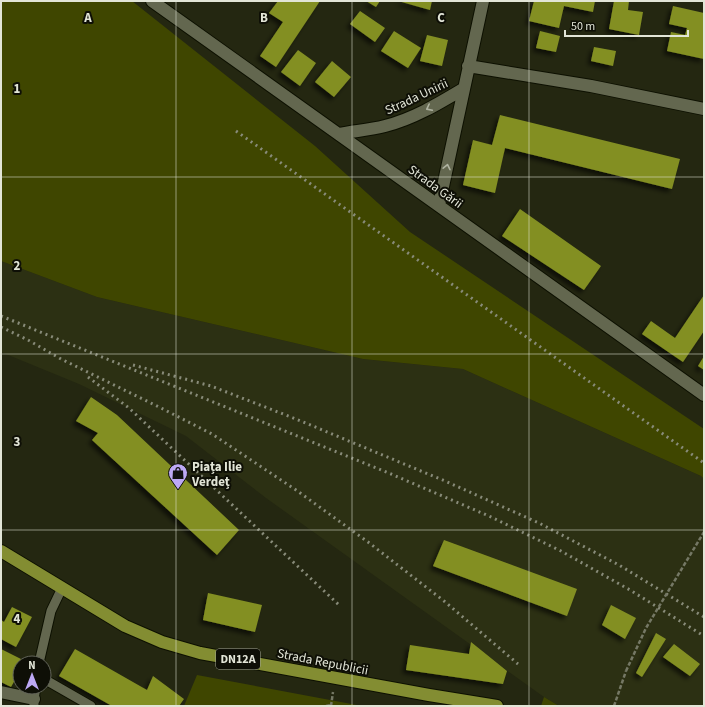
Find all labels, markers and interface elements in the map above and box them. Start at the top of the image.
text: A [83,9,92,27]
text: B [260,9,268,27]
text: C [437,9,445,27]
scale bar [565,12,688,38]
text: 50 m [571,18,595,35]
street label: Strada Unirii [382,74,451,119]
text: 1 [14,80,21,98]
one-way arrow [426,103,433,111]
street label: Strada Gării [404,161,466,213]
one-way arrow [443,164,451,170]
text: 2 [14,257,21,275]
text: 3 [14,433,21,451]
place label: Piața Ilie Verdeț [191,458,242,491]
shop icon: Piața Ilie Verdeț [167,462,189,490]
text: 4 [14,610,21,628]
street label: Strada Republicii [276,644,370,680]
road number: DN12A [216,649,260,669]
north arrow [12,655,52,695]
text: N [28,658,36,673]

